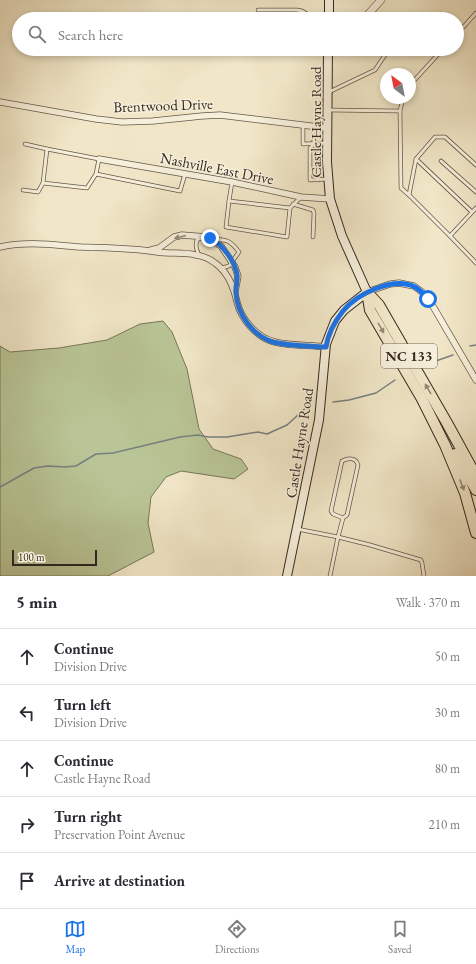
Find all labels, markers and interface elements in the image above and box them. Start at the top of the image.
search box [12,12,464,56]
icon: search [26,23,48,45]
text: Search here [58,25,123,44]
street label: Castle Hayne Road [306,66,325,178]
north arrow [380,68,416,104]
street label: Brentwood Drive [113,94,213,116]
street label: Nashville East Drive [159,148,275,188]
route end [201,229,219,247]
one-way arrow [174,234,186,240]
route start [419,290,437,308]
one-way arrow [377,322,384,334]
road number: NC 133 [381,344,437,368]
one-way arrow [424,383,431,395]
street label: Castle Hayne Road [281,386,317,499]
one-way arrow [459,480,465,492]
scale bar [12,548,97,567]
text: 100 m [18,550,45,564]
text: 5 min [16,591,57,613]
text: Walk · 370 m [396,594,460,611]
text: Continue [54,639,114,658]
icon: ahead [16,646,38,668]
text: 50 m [435,648,460,665]
text: Division Drive [54,658,127,675]
text: Turn left [54,695,111,714]
icon: left [16,702,38,724]
text: 30 m [435,704,460,721]
text: Division Drive [54,714,127,731]
text: Continue [54,751,114,770]
icon: ahead [16,758,38,780]
text: 80 m [435,760,460,777]
text: Castle Hayne Road [54,770,151,787]
text: Turn right [54,807,122,826]
icon: right [16,814,38,836]
text: 210 m [429,816,460,833]
text: Preservation Point Avenue [54,826,185,843]
icon: arrive [16,870,38,892]
text: Arrive at destination [54,871,185,890]
tab: Map [64,918,86,956]
tab: Directions [215,918,259,956]
tab: Saved [388,918,412,956]

